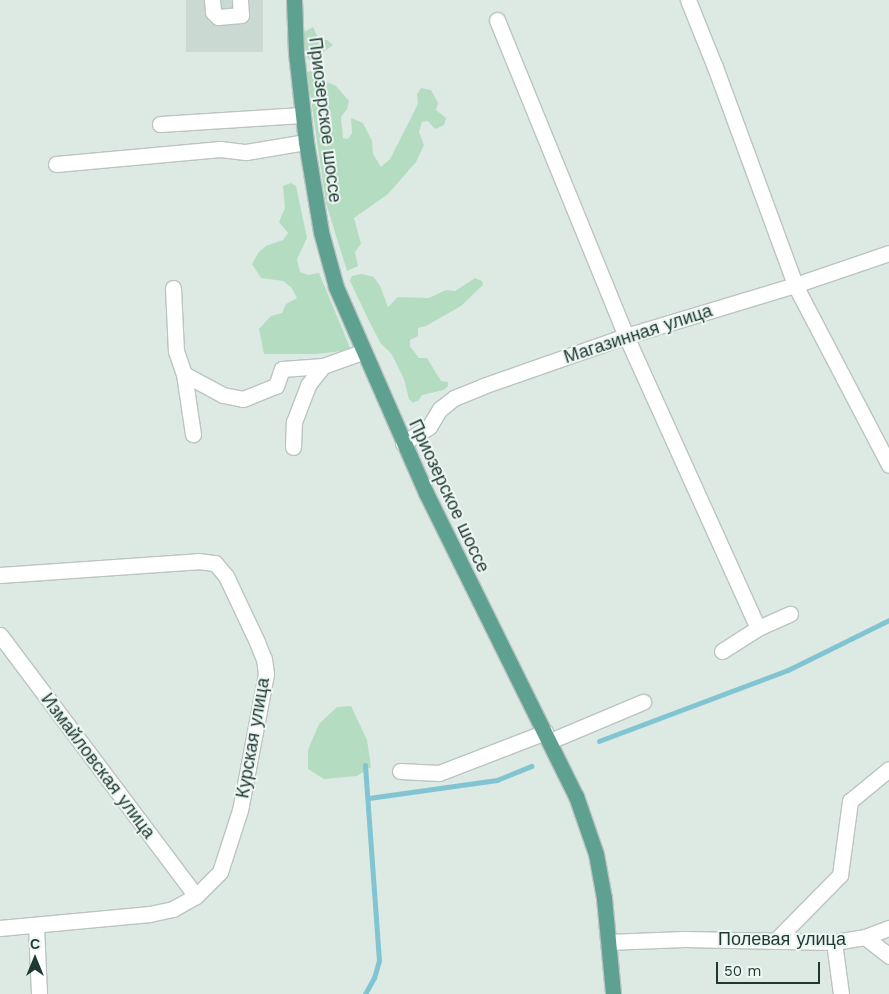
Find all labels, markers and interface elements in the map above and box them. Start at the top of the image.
street label: Приозерское шоссе [304,36,346,204]
street label: Магазинная улица [561,300,715,368]
street label: Приозерское шоссе [404,416,494,576]
street label: Курская улица [232,676,274,800]
street label: Измайловская улица [36,689,160,843]
street label: Полевая улица [718,928,846,950]
north arrow [10,934,60,984]
text: С [30,936,40,952]
scale bar [719,952,823,984]
text: 50 m [724,962,761,980]

